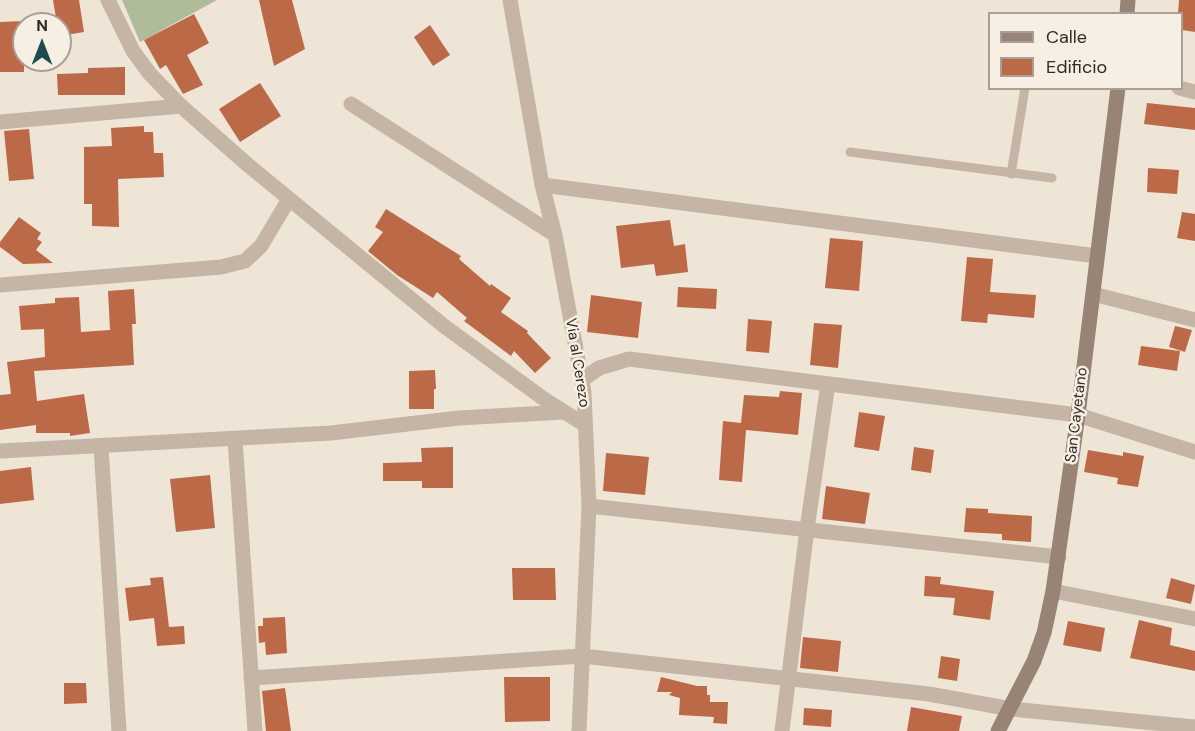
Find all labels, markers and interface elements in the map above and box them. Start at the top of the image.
north arrow [12,12,72,72]
legend [988,12,1183,90]
text: N [36,15,48,36]
text: Calle [1046,25,1087,49]
text: Edificio [1046,55,1107,79]
street label: Via al Cerezo [561,317,593,409]
street label: San Cayetano [1062,366,1092,464]

